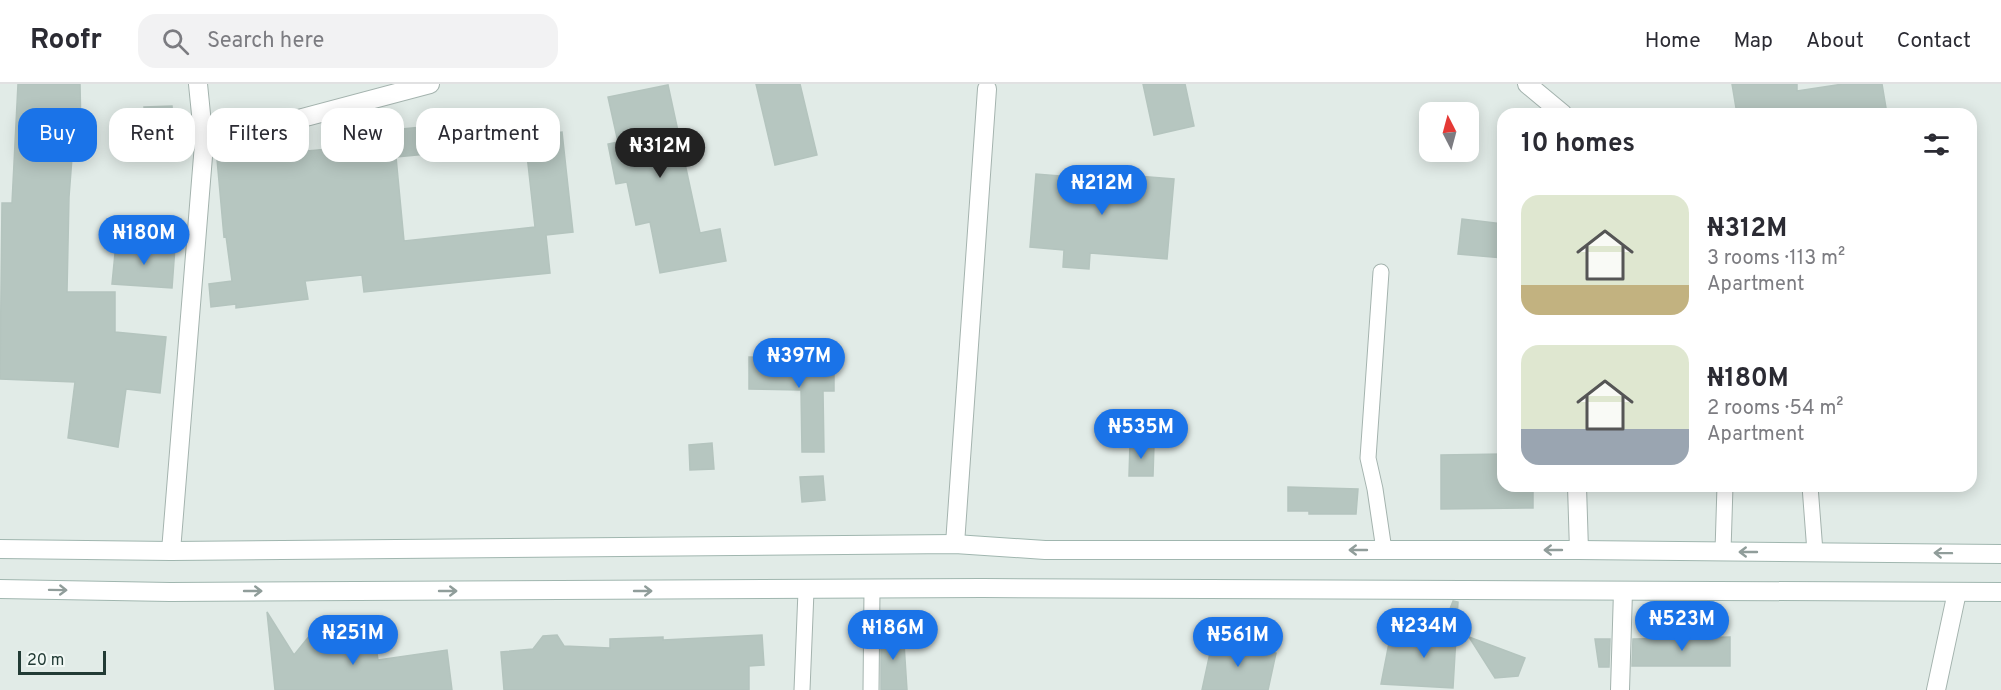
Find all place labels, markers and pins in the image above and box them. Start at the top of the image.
pin: ₦312M [618,128,702,179]
pin: ₦212M [1060,165,1144,216]
pin: ₦180M [102,215,186,266]
pin: ₦397M [757,338,841,389]
pin: ₦535M [1099,409,1183,460]
pin: ₦523M [1640,601,1724,652]
pin: ₦234M [1382,608,1466,659]
pin: ₦186M [851,610,935,661]
pin: ₦251M [311,615,395,666]
pin: ₦561M [1196,617,1280,668]

